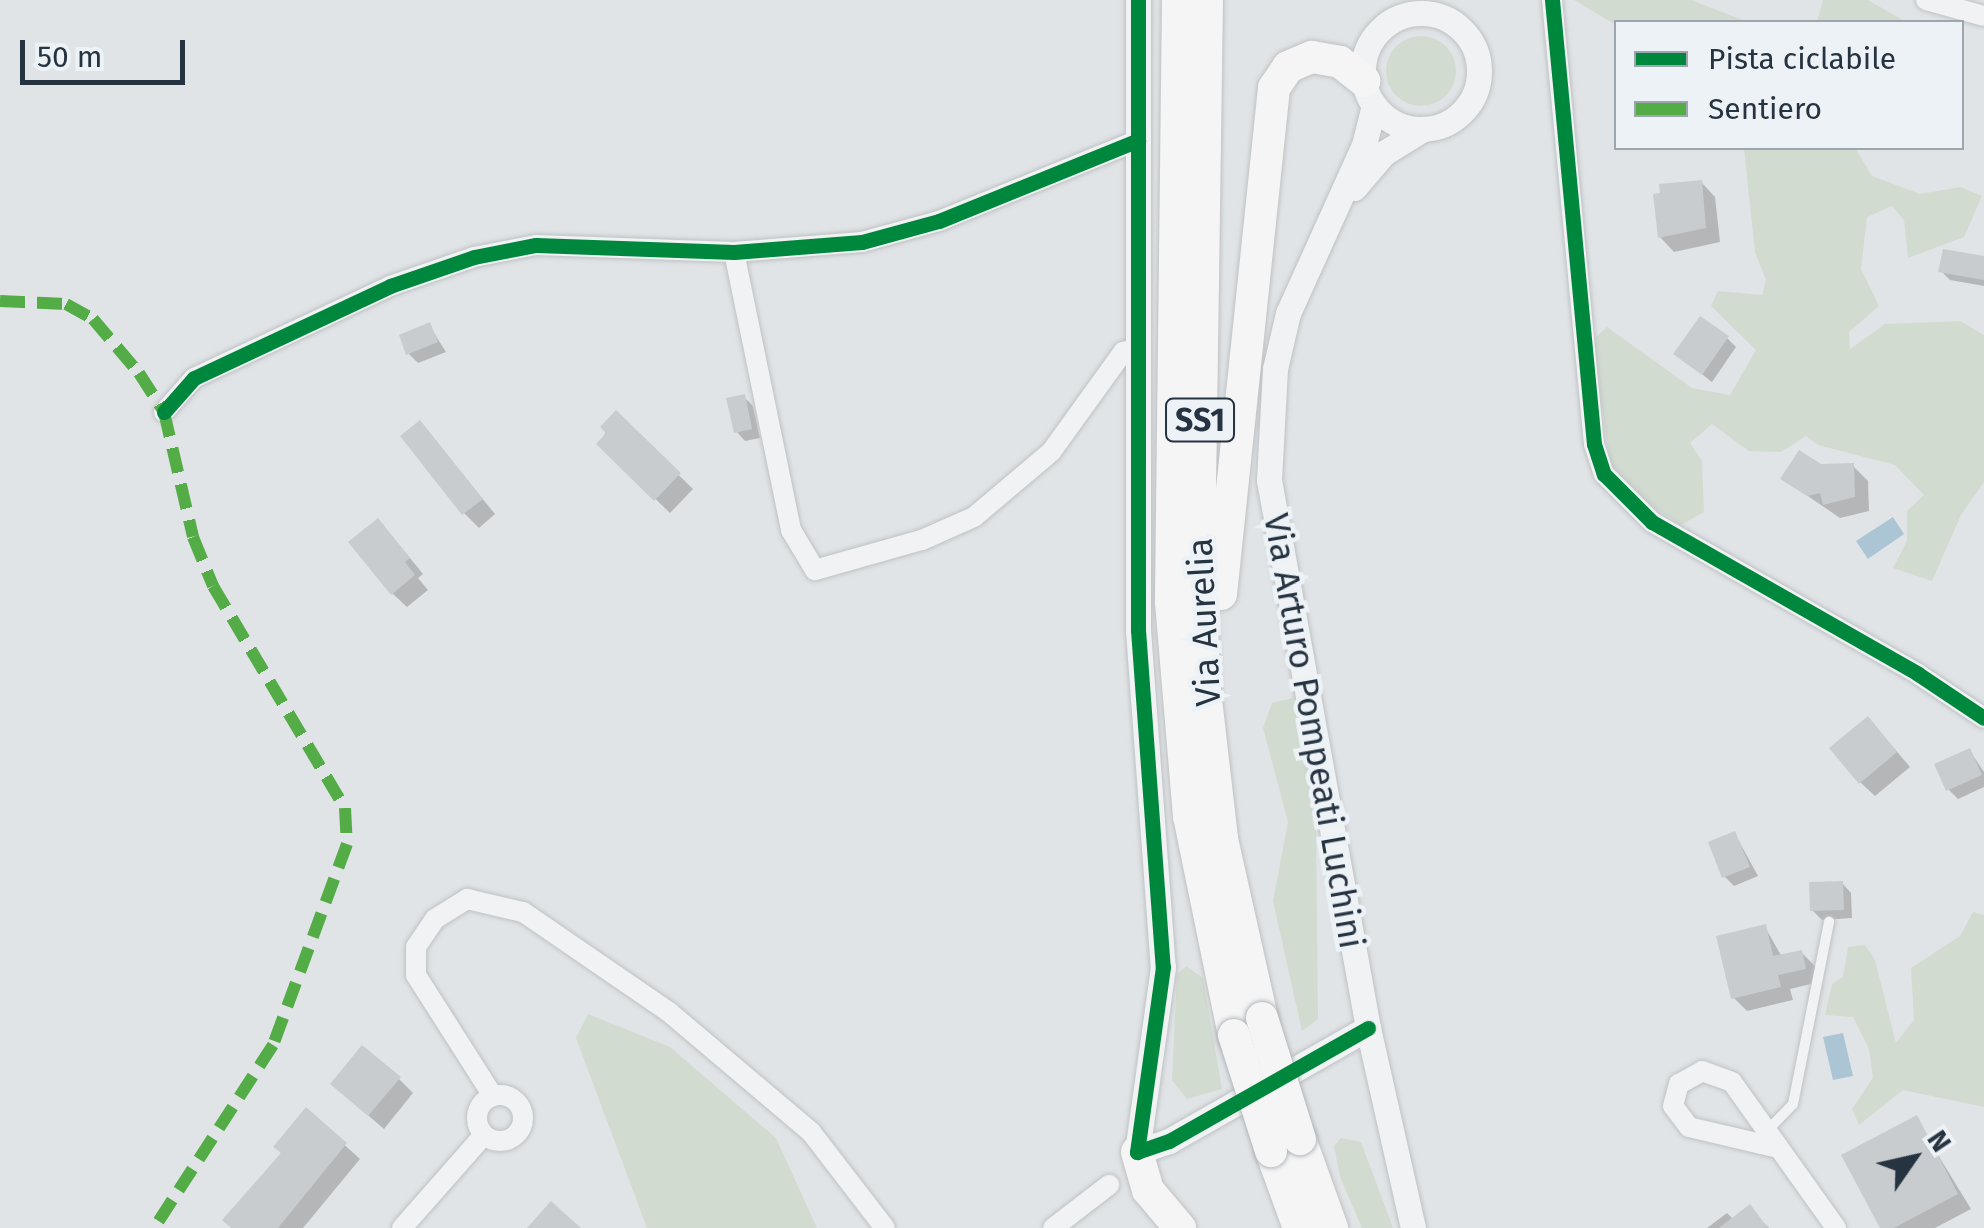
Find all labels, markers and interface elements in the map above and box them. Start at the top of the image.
scale bar [25,20,190,82]
legend [1614,20,1964,150]
text: 50 m [37,39,102,75]
text: Pista ciclabile [1708,41,1896,77]
text: Sentiero [1708,91,1822,127]
road number: SS1 [1165,393,1235,447]
street label: Via Arturo Pompeati Luchini [1255,510,1373,952]
street label: Via Aurelia [1179,537,1229,707]
north arrow [1864,1108,1964,1208]
text: N [1920,1124,1958,1158]

